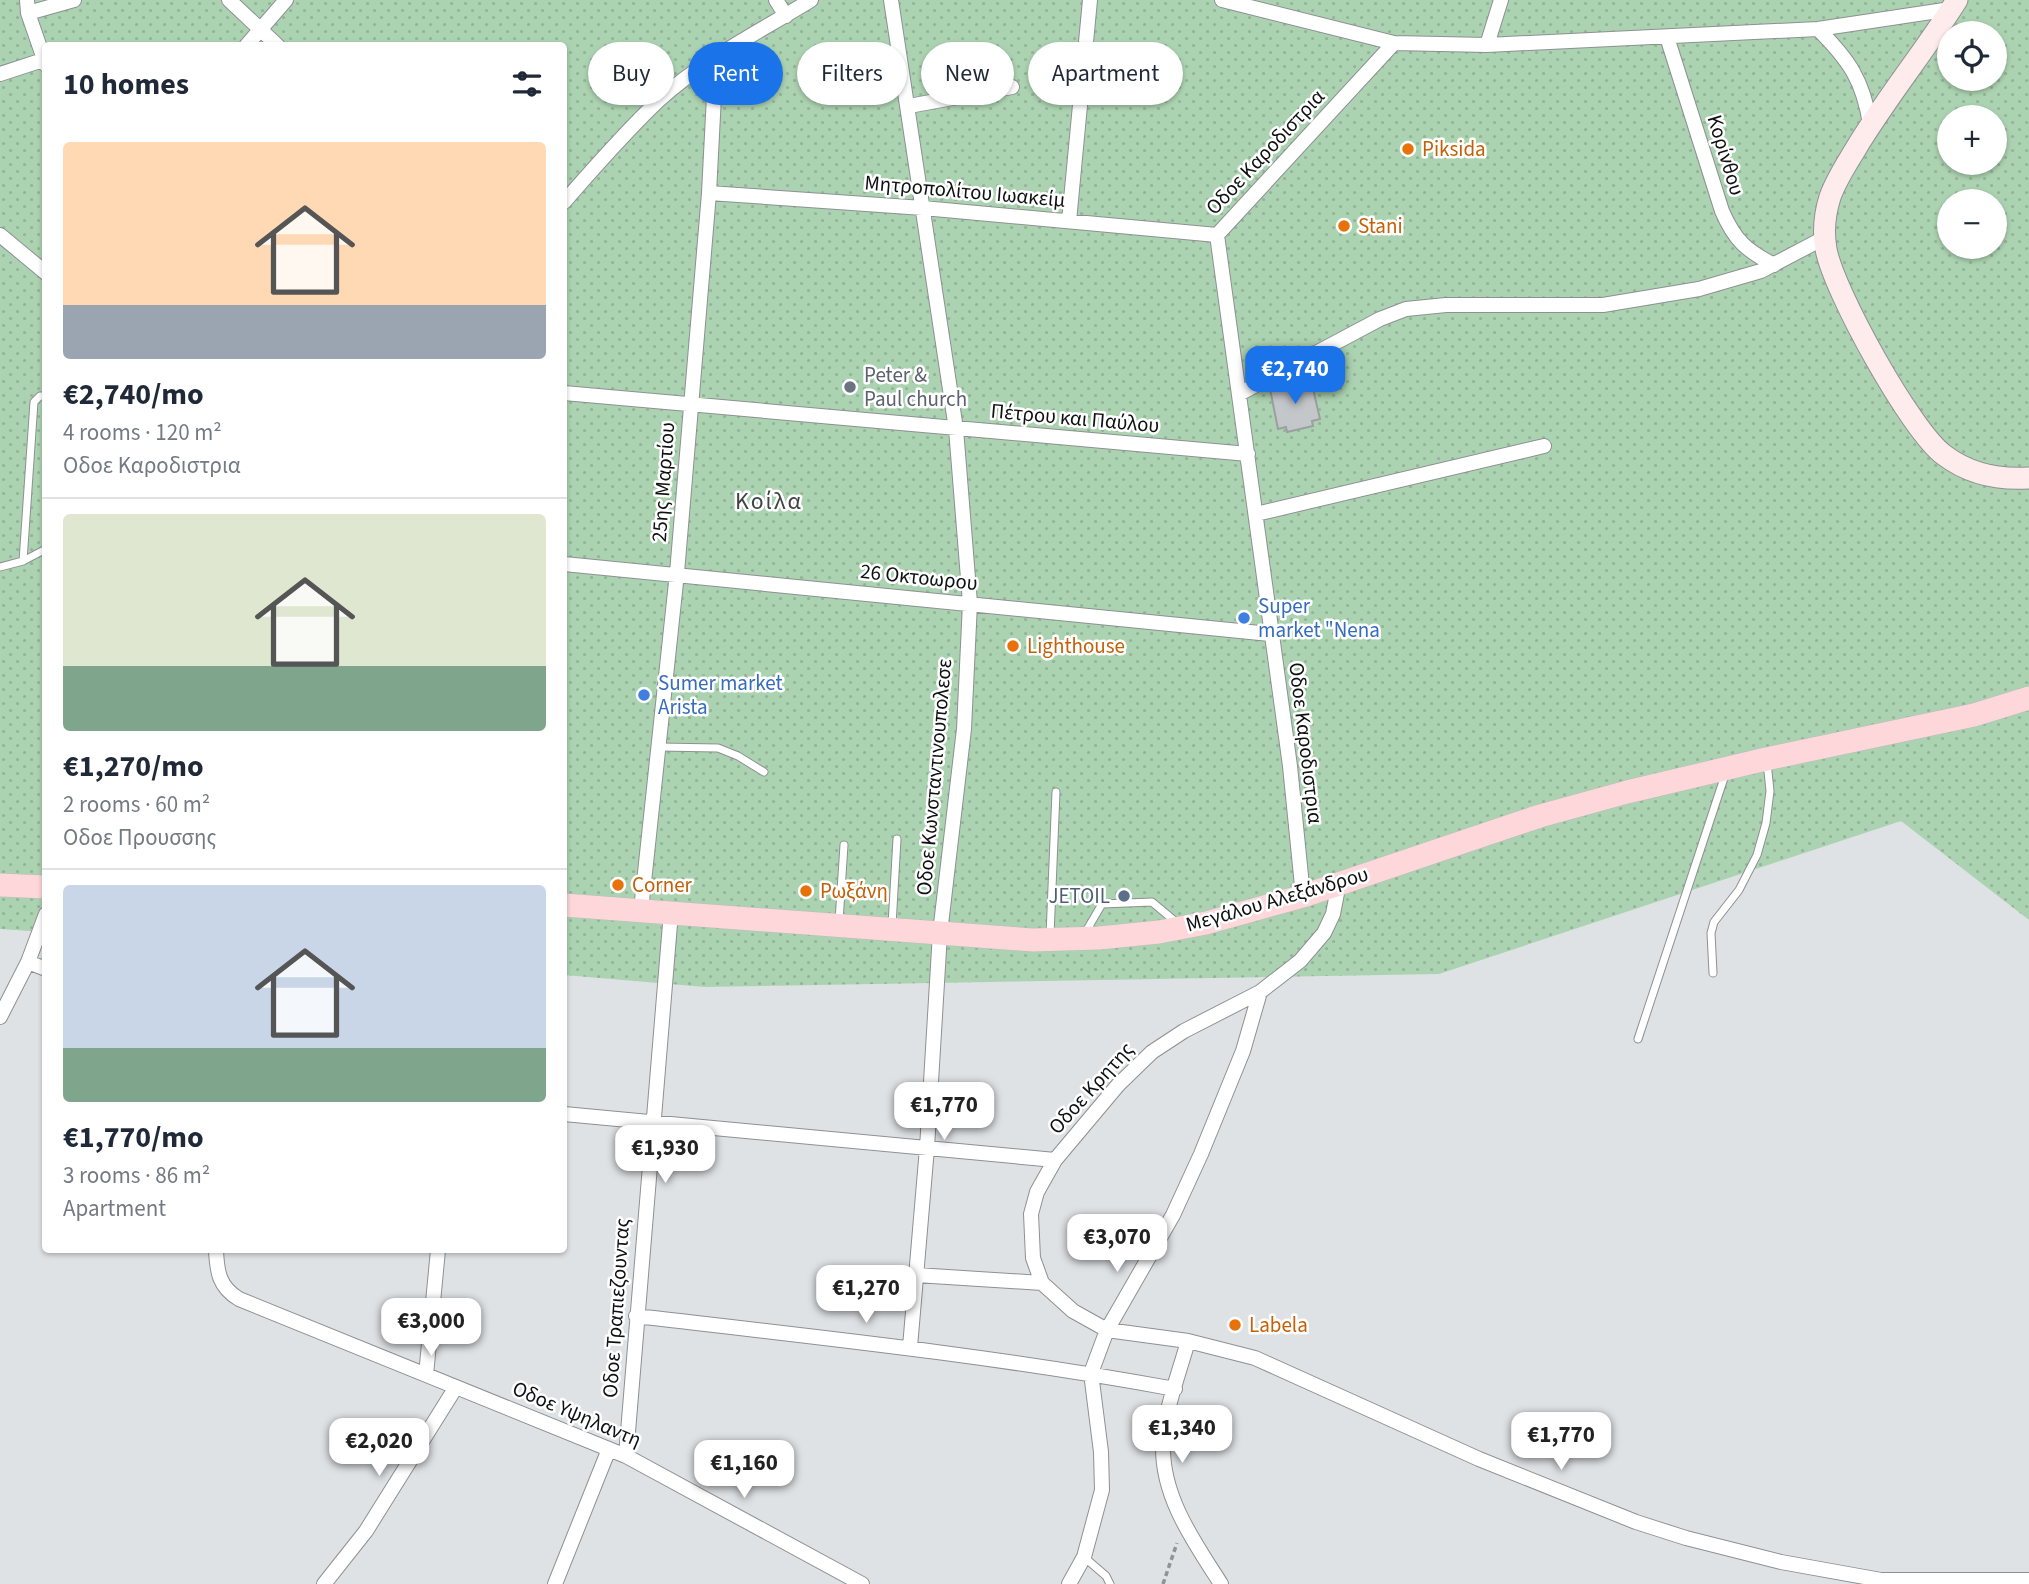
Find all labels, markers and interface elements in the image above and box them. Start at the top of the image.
map controls [1937,21,2007,259]
button: locate [1937,21,2007,91]
chip: Buy [588,42,674,105]
chip: Rent [688,42,783,105]
chip: Filters [797,42,907,105]
chip: New [921,42,1014,105]
chip: Apartment [1028,42,1183,105]
text: 10 homes [63,63,189,106]
icon: filters [508,65,546,103]
street label: Oδοε Καροδιστρια [1199,82,1331,222]
button: + [1937,105,2007,175]
street label: Κορίνθου [1700,111,1752,199]
place label: Piksida [1422,134,1486,164]
marker: Piksida [1400,141,1416,157]
street label: Μητροπολίτου Ιωακείμ [863,167,1067,215]
icon: home [242,187,368,313]
button: − [1937,189,2007,259]
place label: Stani [1358,211,1403,241]
marker: Stani [1336,218,1352,234]
pin: €2,740 [1238,346,1352,406]
text: €2,740 [1261,352,1329,385]
place label: Peter & Paul church [864,360,967,414]
text: €2,740/mo [63,373,204,416]
marker: Peter & Paul church [842,379,858,395]
street label: Πέτρου και Παύλου [989,396,1161,440]
text: 4 rooms · 120 m² [63,416,222,449]
street label: 25ης Μαρτίου [644,421,682,543]
text: Oδοε Καροδιστρια [63,449,241,482]
district label: Κοίλα [735,484,803,519]
street label: 26 Οκτοωρου [859,556,979,598]
icon: home [242,559,368,685]
place label: Super market "Nena [1258,591,1380,645]
marker: Super market "Nena [1236,610,1252,626]
place label: Lighthouse [1027,631,1125,661]
marker: Lighthouse [1005,638,1021,654]
street label: Oδοε Κωνσταντινουπολεσε [909,657,959,897]
street label: Oδοε Καροδιστρια [1281,661,1331,826]
place label: Sumer market Arista [658,668,783,722]
marker: Sumer market Arista [636,687,652,703]
text: €1,270/mo [63,745,204,788]
text: 2 rooms · 60 m² [63,788,210,821]
text: Oδοε Προυσσης [63,821,216,854]
street label: Μεγάλου Αλεξάνδρου [1182,859,1372,939]
place label: Corner [632,870,693,900]
place label: Ρωξάνη [820,876,888,906]
marker: Corner [610,877,626,893]
place label: JETOIL [1048,881,1110,911]
marker: Ρωξάνη [798,883,814,899]
marker: JETOIL [1116,888,1132,904]
icon: home [242,930,368,1056]
street label: Oδοε Κρητης [1041,1035,1141,1141]
pin: €1,770 [887,1082,1001,1142]
text: €1,770 [910,1088,978,1121]
text: €1,770/mo [63,1116,204,1159]
pin: €1,930 [608,1126,722,1185]
text: €1,930 [631,1131,699,1164]
text: 3 rooms · 86 m² [63,1159,210,1192]
text: Apartment [63,1192,166,1225]
pin: €3,070 [1060,1214,1174,1274]
street label: Oδοε Τραπιεζουντας [595,1217,637,1399]
text: €3,070 [1083,1220,1151,1253]
pin: €1,270 [809,1266,923,1325]
text: €1,270 [832,1271,900,1304]
pin: €3,000 [374,1298,488,1358]
text: €3,000 [397,1304,465,1337]
place label: Labela [1249,1310,1308,1340]
marker: Labela [1227,1317,1243,1333]
street label: Oδοε Υψηλαντη [508,1373,646,1455]
pin: €1,340 [1125,1406,1239,1465]
text: €1,340 [1148,1411,1216,1444]
pin: €1,770 [1504,1412,1618,1472]
pin: €2,020 [322,1418,436,1478]
text: €1,770 [1527,1418,1595,1451]
text: €2,020 [345,1424,413,1457]
pin: €1,160 [687,1440,801,1500]
text: €1,160 [710,1446,778,1479]

